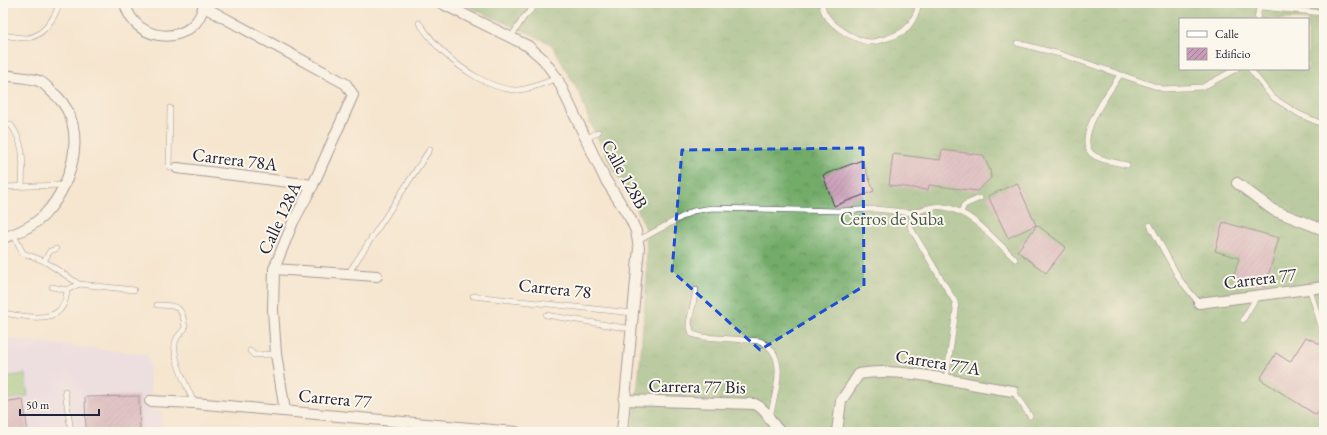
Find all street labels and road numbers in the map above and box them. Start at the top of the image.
street label: Calle 128B [597,135,653,213]
street label: Carrera 78A [191,142,279,176]
street label: Calle 128A [252,177,306,258]
street label: Carrera 77 [1222,262,1298,294]
street label: Carrera 78 [517,273,593,303]
street label: Carrera 77A [894,344,983,380]
street label: Carrera 77 Bis [648,374,746,398]
street label: Carrera 77 [298,383,373,413]

